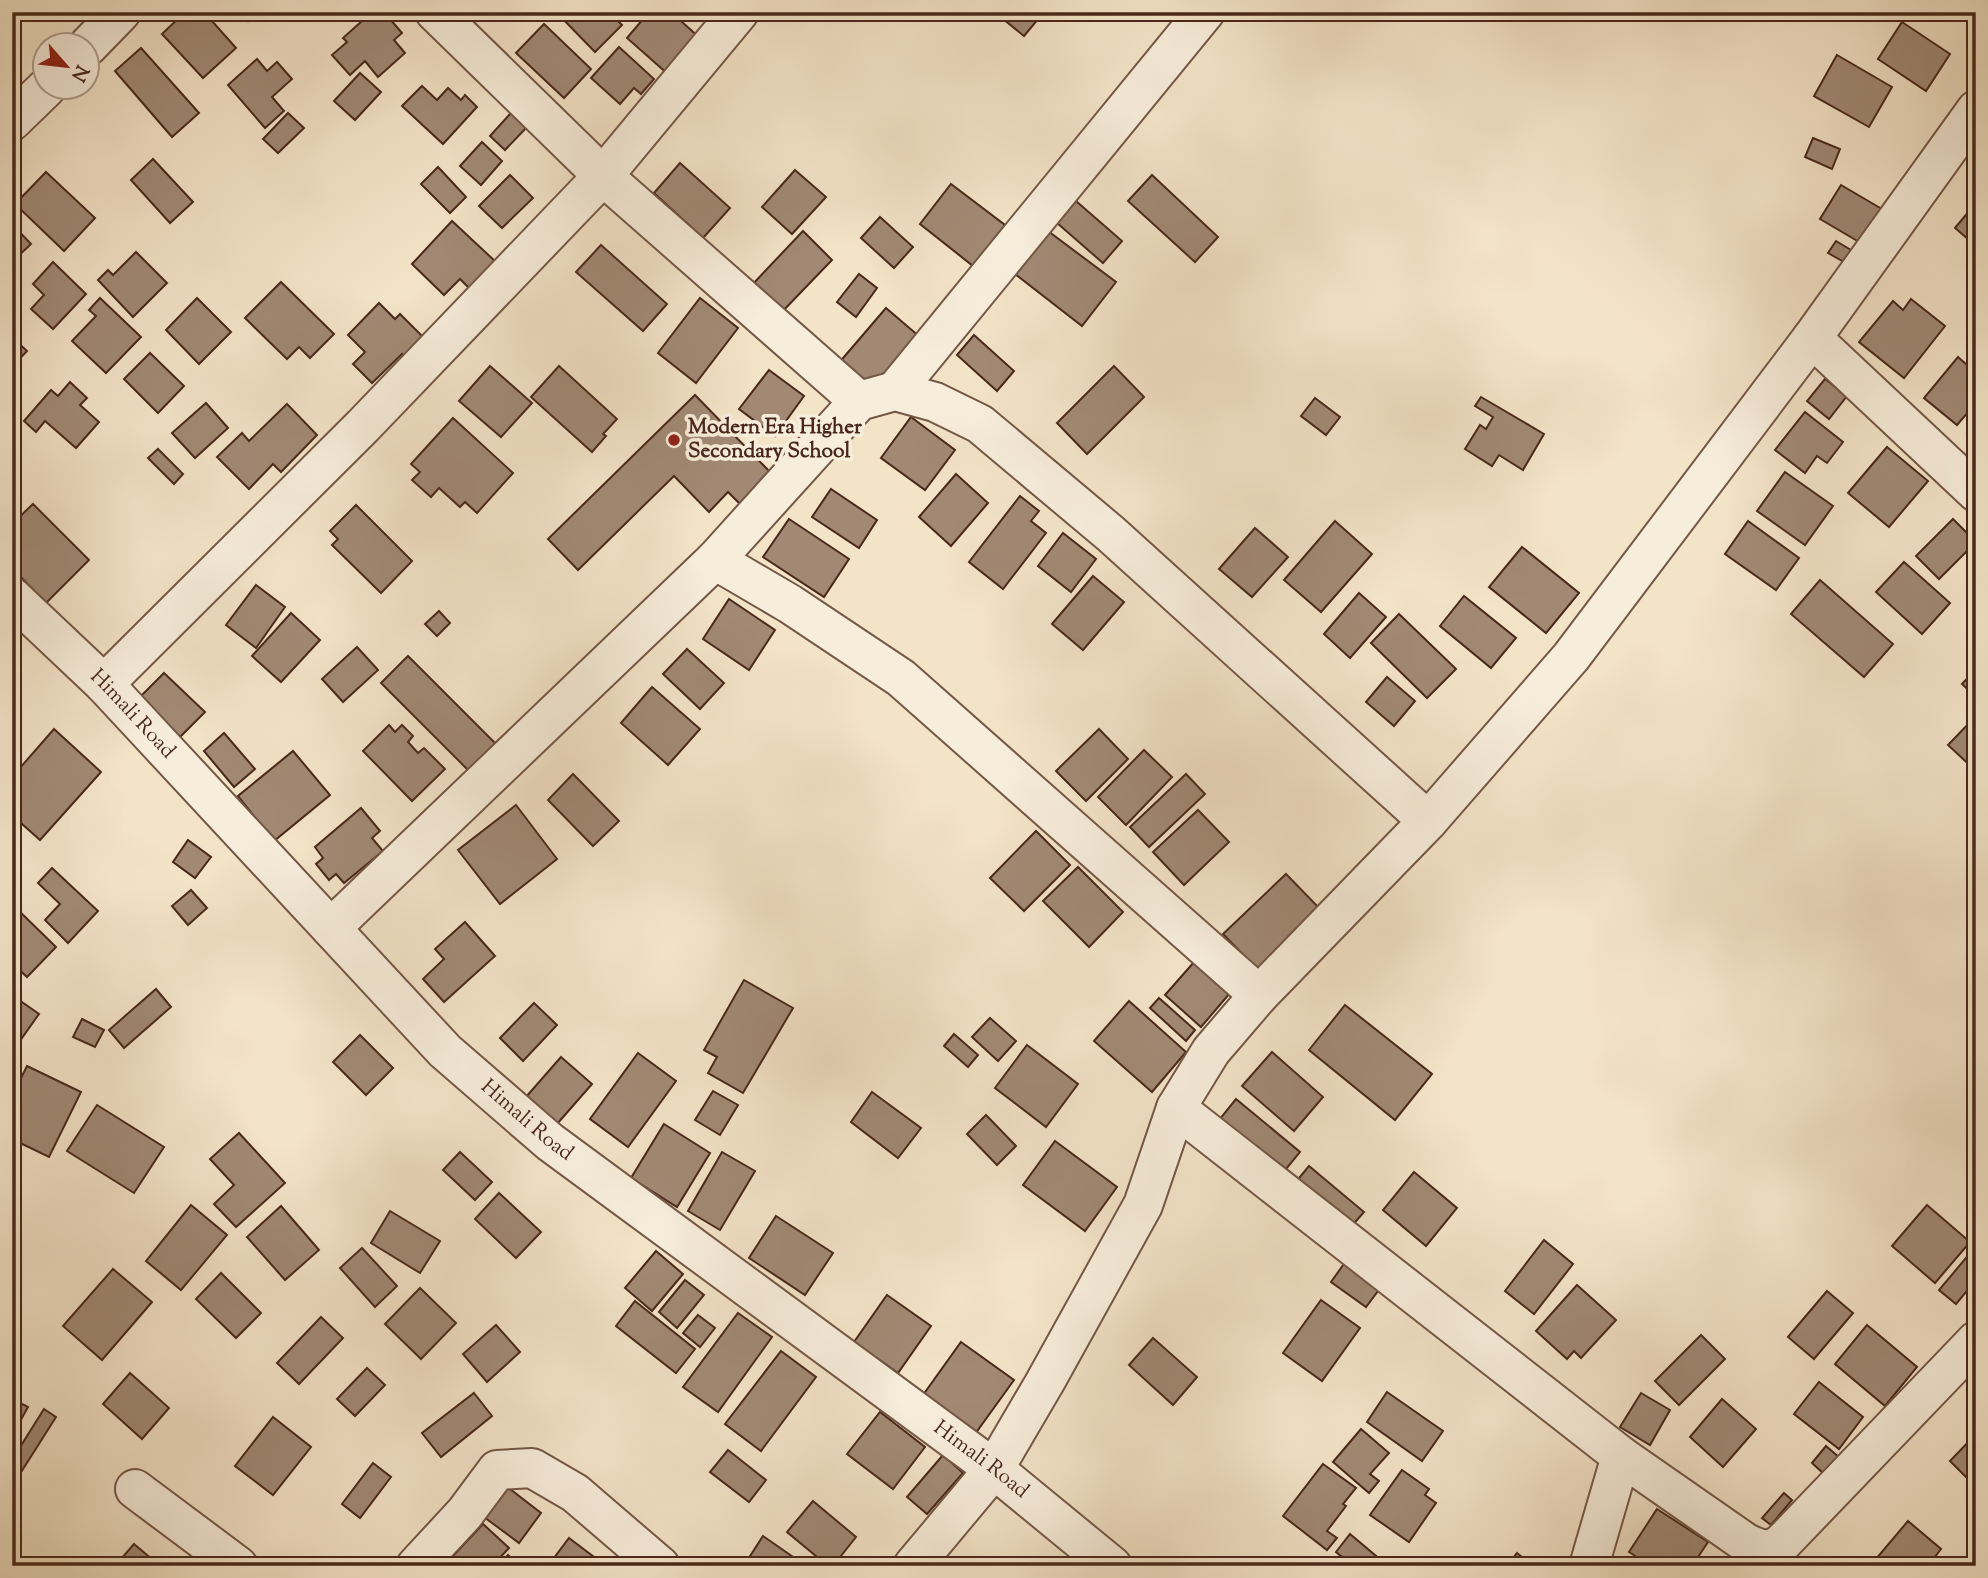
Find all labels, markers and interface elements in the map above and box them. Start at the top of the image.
north arrow [32,32,102,102]
text: N [63,60,94,86]
place label: Modern Era Higher Secondary School [688,413,862,467]
marker: Modern Era Higher Secondary School [666,432,682,448]
street label: Himali Road [83,663,182,766]
street label: Himali Road [474,1073,579,1169]
street label: Himali Road [927,1414,1035,1506]

